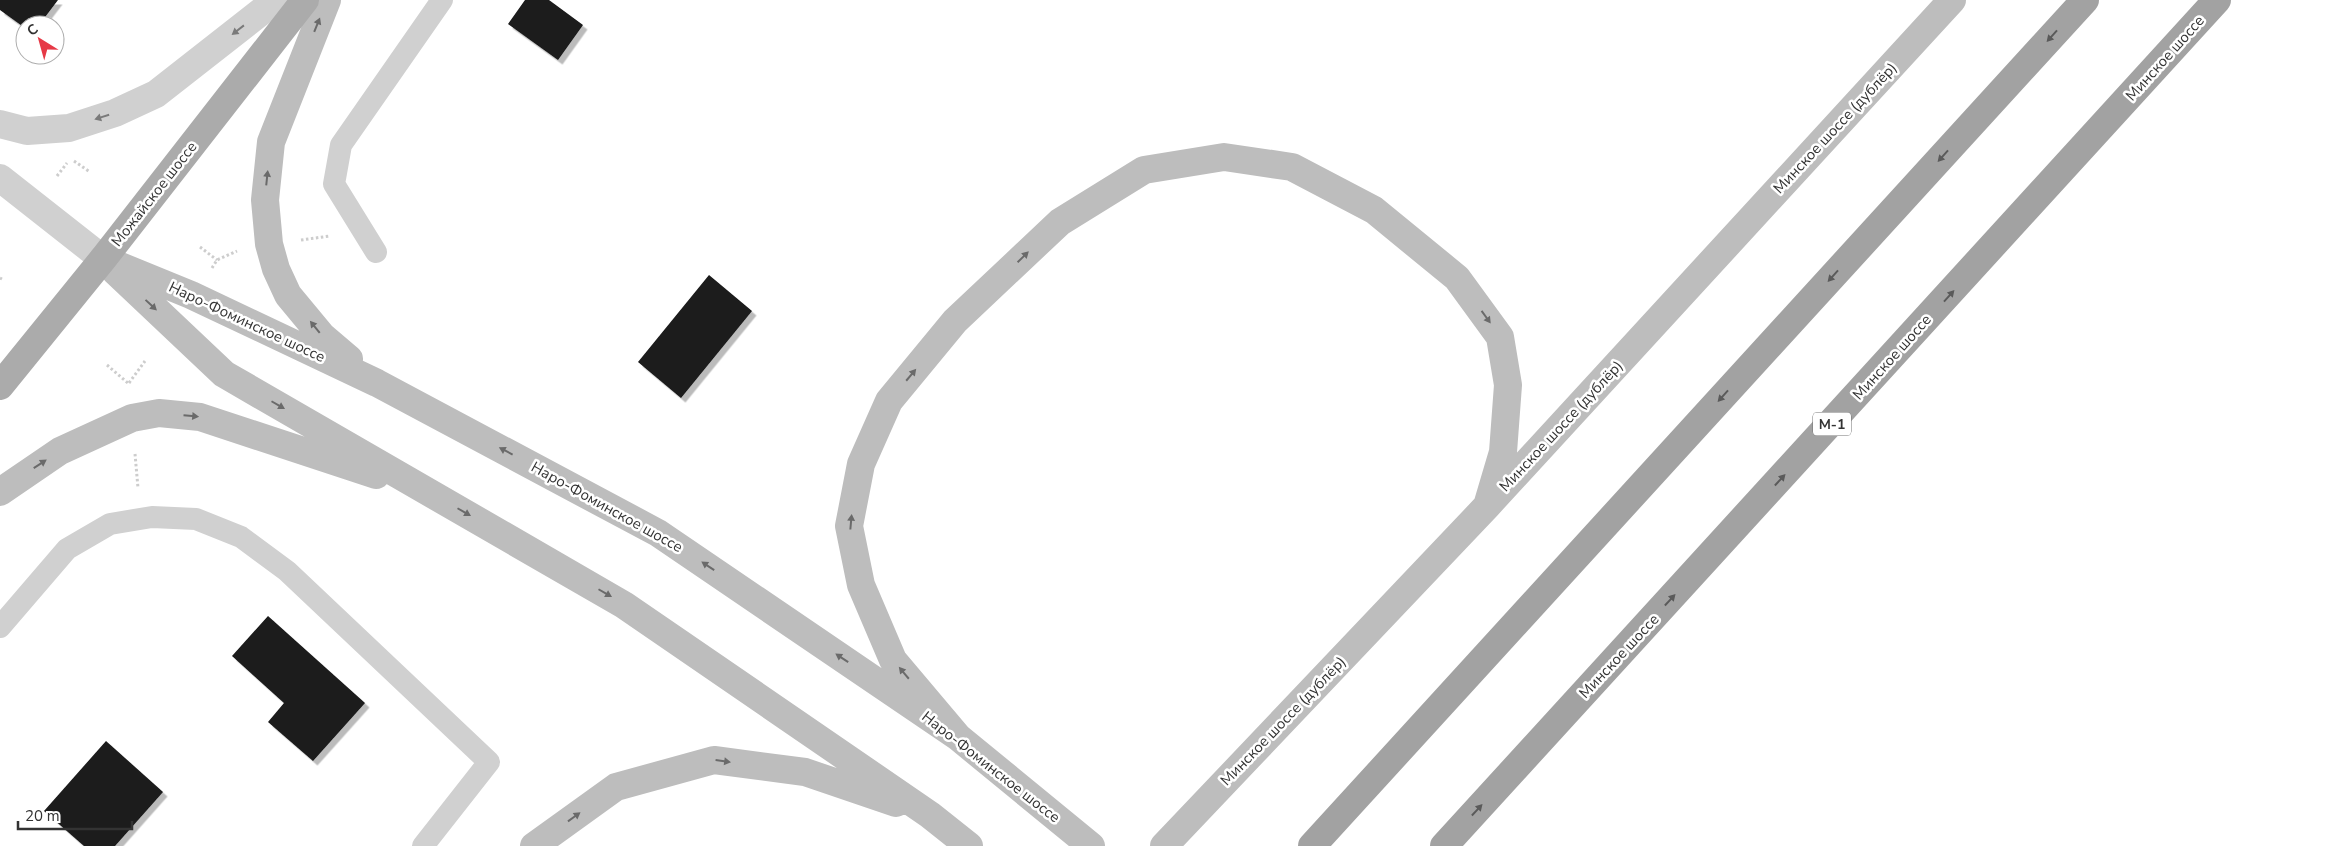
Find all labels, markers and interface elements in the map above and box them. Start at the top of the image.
street label: Минское шоссе [2121,11,2209,105]
north arrow [15,15,65,65]
one-way arrow [314,17,322,32]
text: С [23,19,42,40]
one-way arrow [231,25,245,35]
one-way arrow [2046,30,2058,42]
street label: Минское шоссе (дублёр) [1769,58,1901,198]
one-way arrow [94,113,109,121]
street label: Можайское шоссе [107,137,201,251]
one-way arrow [1937,150,1949,162]
one-way arrow [263,170,271,186]
one-way arrow [1017,251,1029,263]
one-way arrow [1827,269,1839,281]
street label: Наро-Фоминское шоссе [166,277,328,367]
one-way arrow [1943,289,1954,302]
one-way arrow [145,299,157,311]
one-way arrow [1480,310,1491,323]
street label: Минское шоссе [1848,310,1936,404]
one-way arrow [309,321,320,334]
street label: Минское шоссе (дублёр) [1495,356,1627,496]
one-way arrow [905,369,917,381]
one-way arrow [1718,389,1729,402]
one-way arrow [270,401,285,409]
road number: М-1 [1813,412,1851,436]
one-way arrow [183,413,199,421]
one-way arrow [500,447,513,456]
street label: Наро-Фоминское шоссе [528,457,686,557]
one-way arrow [33,459,46,469]
one-way arrow [1774,475,1786,487]
one-way arrow [457,508,470,517]
one-way arrow [847,514,855,530]
one-way arrow [701,562,715,571]
one-way arrow [598,589,611,598]
one-way arrow [1664,595,1676,607]
street label: Минское шоссе [1575,609,1663,703]
street label: Минское шоссе (дублёр) [1216,652,1350,790]
one-way arrow [836,653,849,663]
one-way arrow [899,667,910,680]
street label: Наро-Фоминское шоссе [918,707,1064,827]
one-way arrow [715,757,731,765]
scale bar [18,798,131,830]
one-way arrow [1471,805,1483,817]
text: 20 m [25,806,60,826]
one-way arrow [567,812,580,822]

